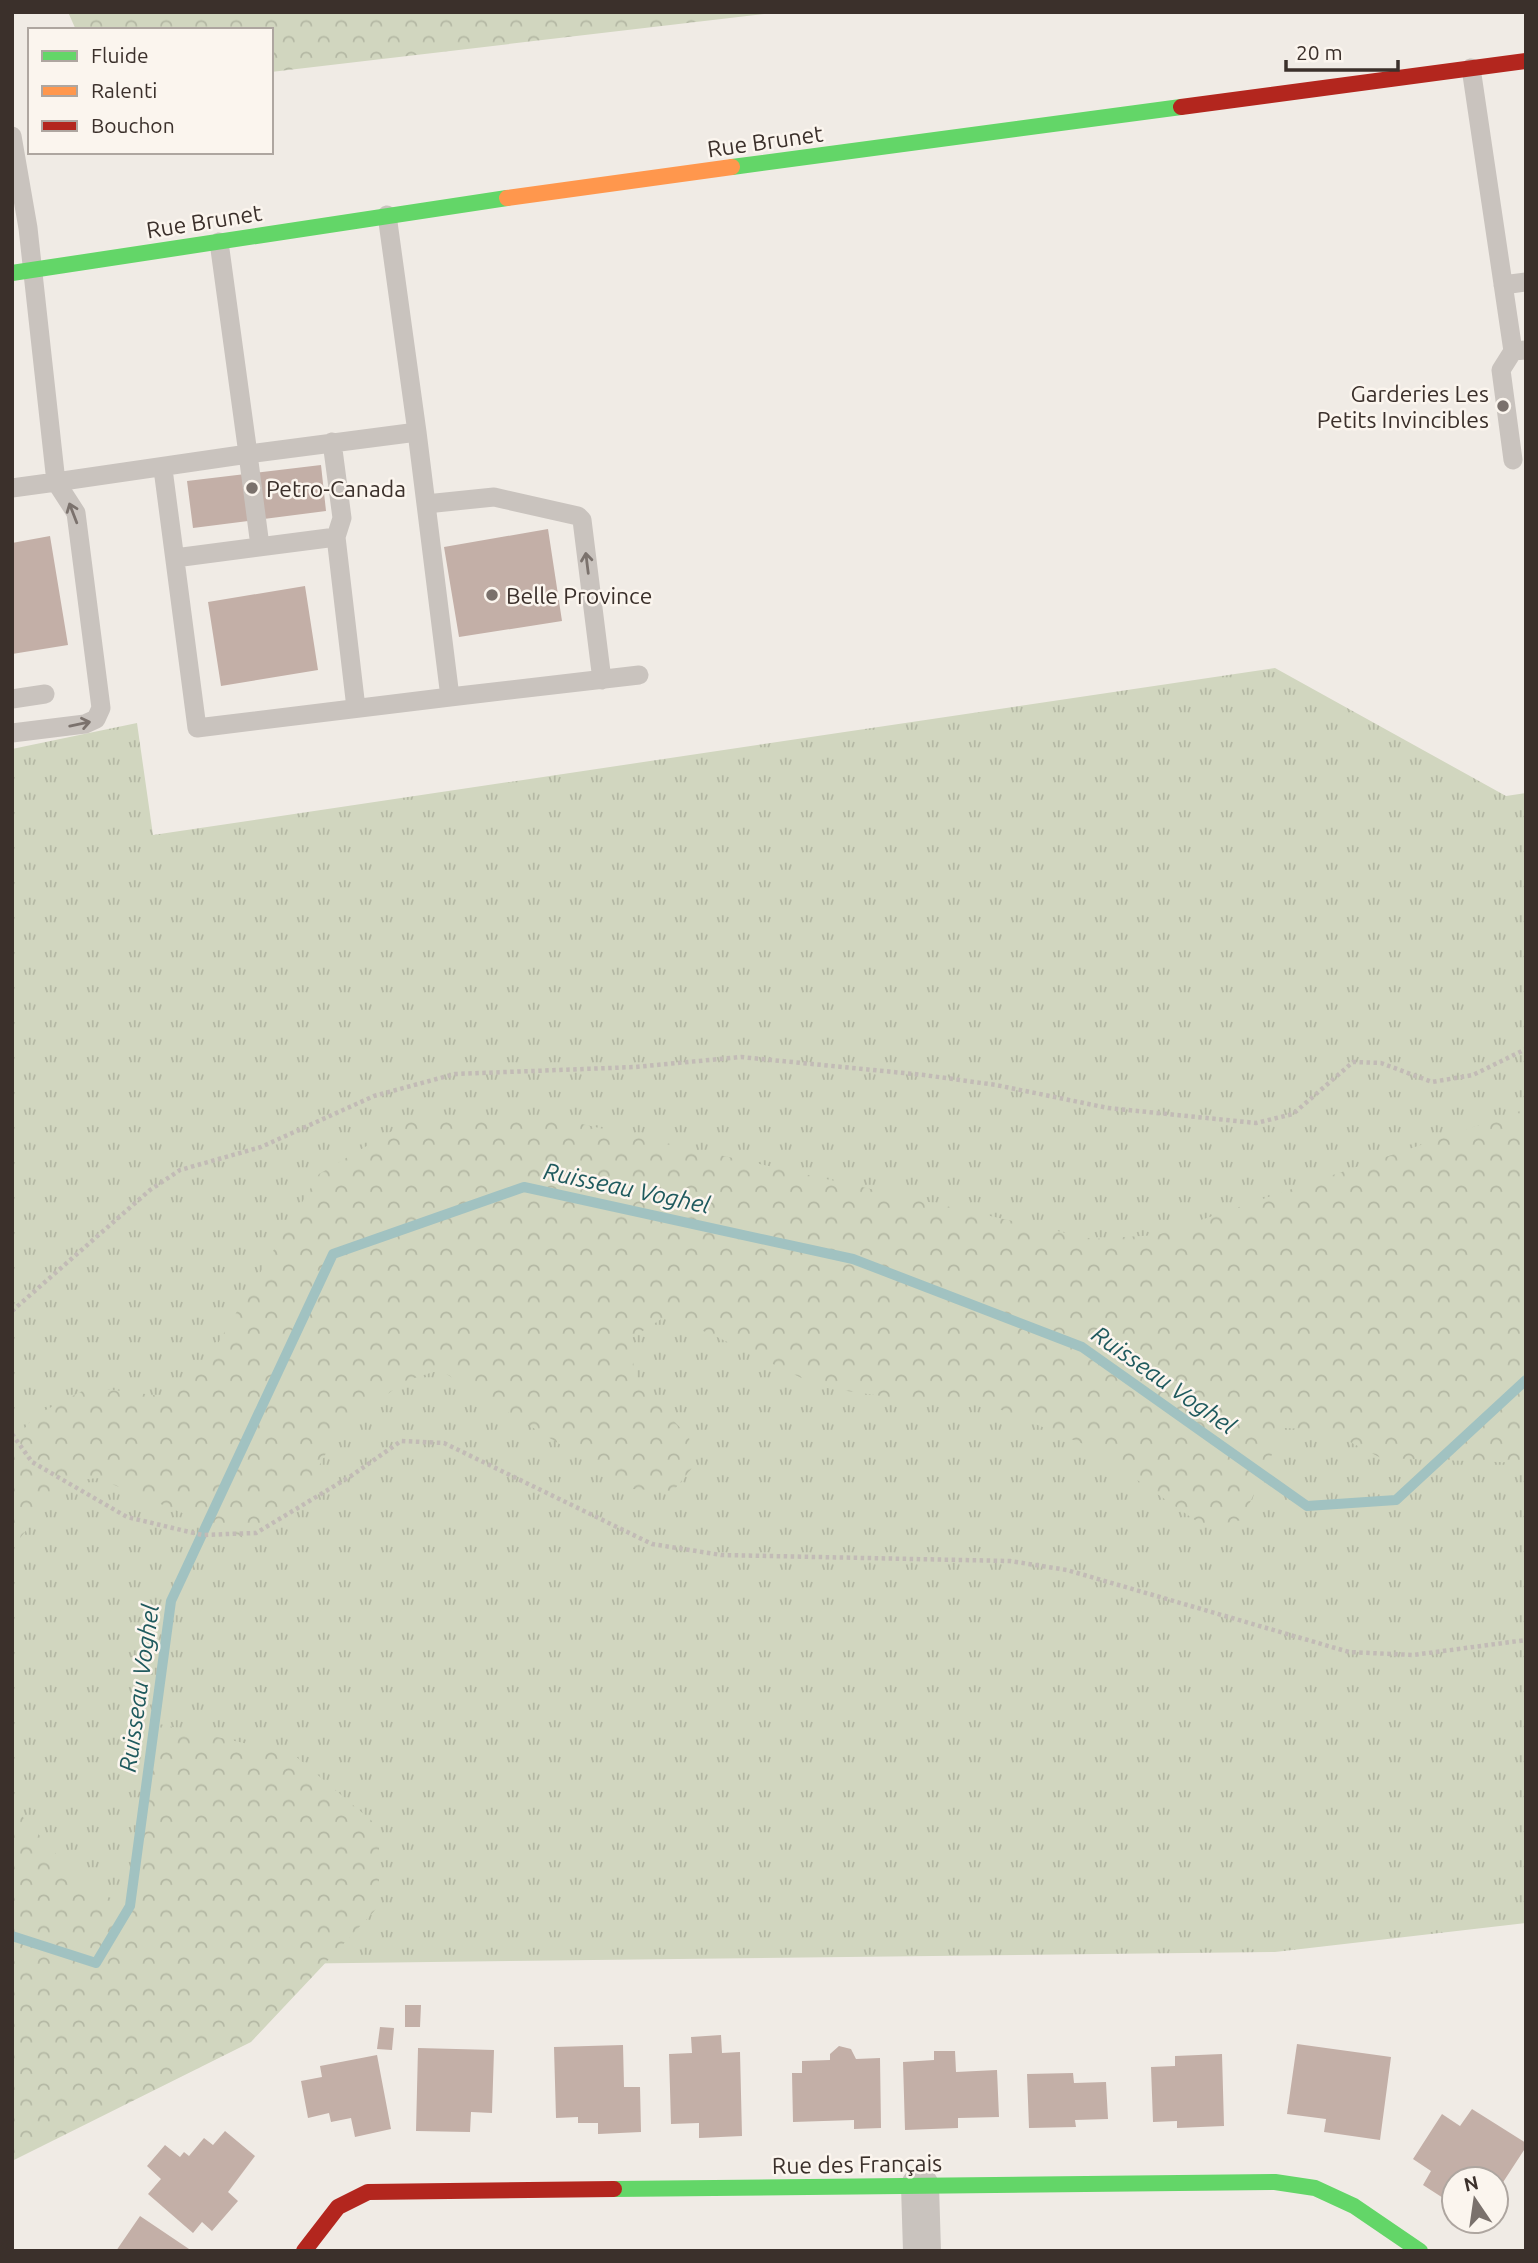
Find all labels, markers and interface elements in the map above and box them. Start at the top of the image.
legend [28,28,273,154]
scale bar [1286,28,1398,72]
text: 20 m [1296,40,1343,64]
text: Fluide [91,43,149,67]
text: Ralenti [91,78,157,102]
text: Bouchon [91,113,175,137]
street label: Rue Brunet [705,120,825,162]
street label: Rue Brunet [144,200,264,242]
place label: Garderies Les Petits Invincibles [1317,381,1489,432]
marker: Garderies Les Petits Invincibles [1495,398,1511,414]
place label: Petro-Canada [266,476,406,501]
marker: Petro-Canada [244,480,260,496]
one-way arrow [66,503,79,524]
one-way arrow [581,552,594,575]
place label: Belle Province [506,583,652,608]
marker: Belle Province [484,587,500,603]
one-way arrow [68,716,91,730]
water label: Ruisseau Voghel [541,1157,713,1219]
water label: Ruisseau Voghel [1087,1320,1241,1440]
water label: Ruisseau Voghel [114,1602,164,1774]
street label: Rue des Français [772,2150,942,2178]
north arrow [1440,2165,1510,2235]
text: N [1462,2171,1481,2196]

